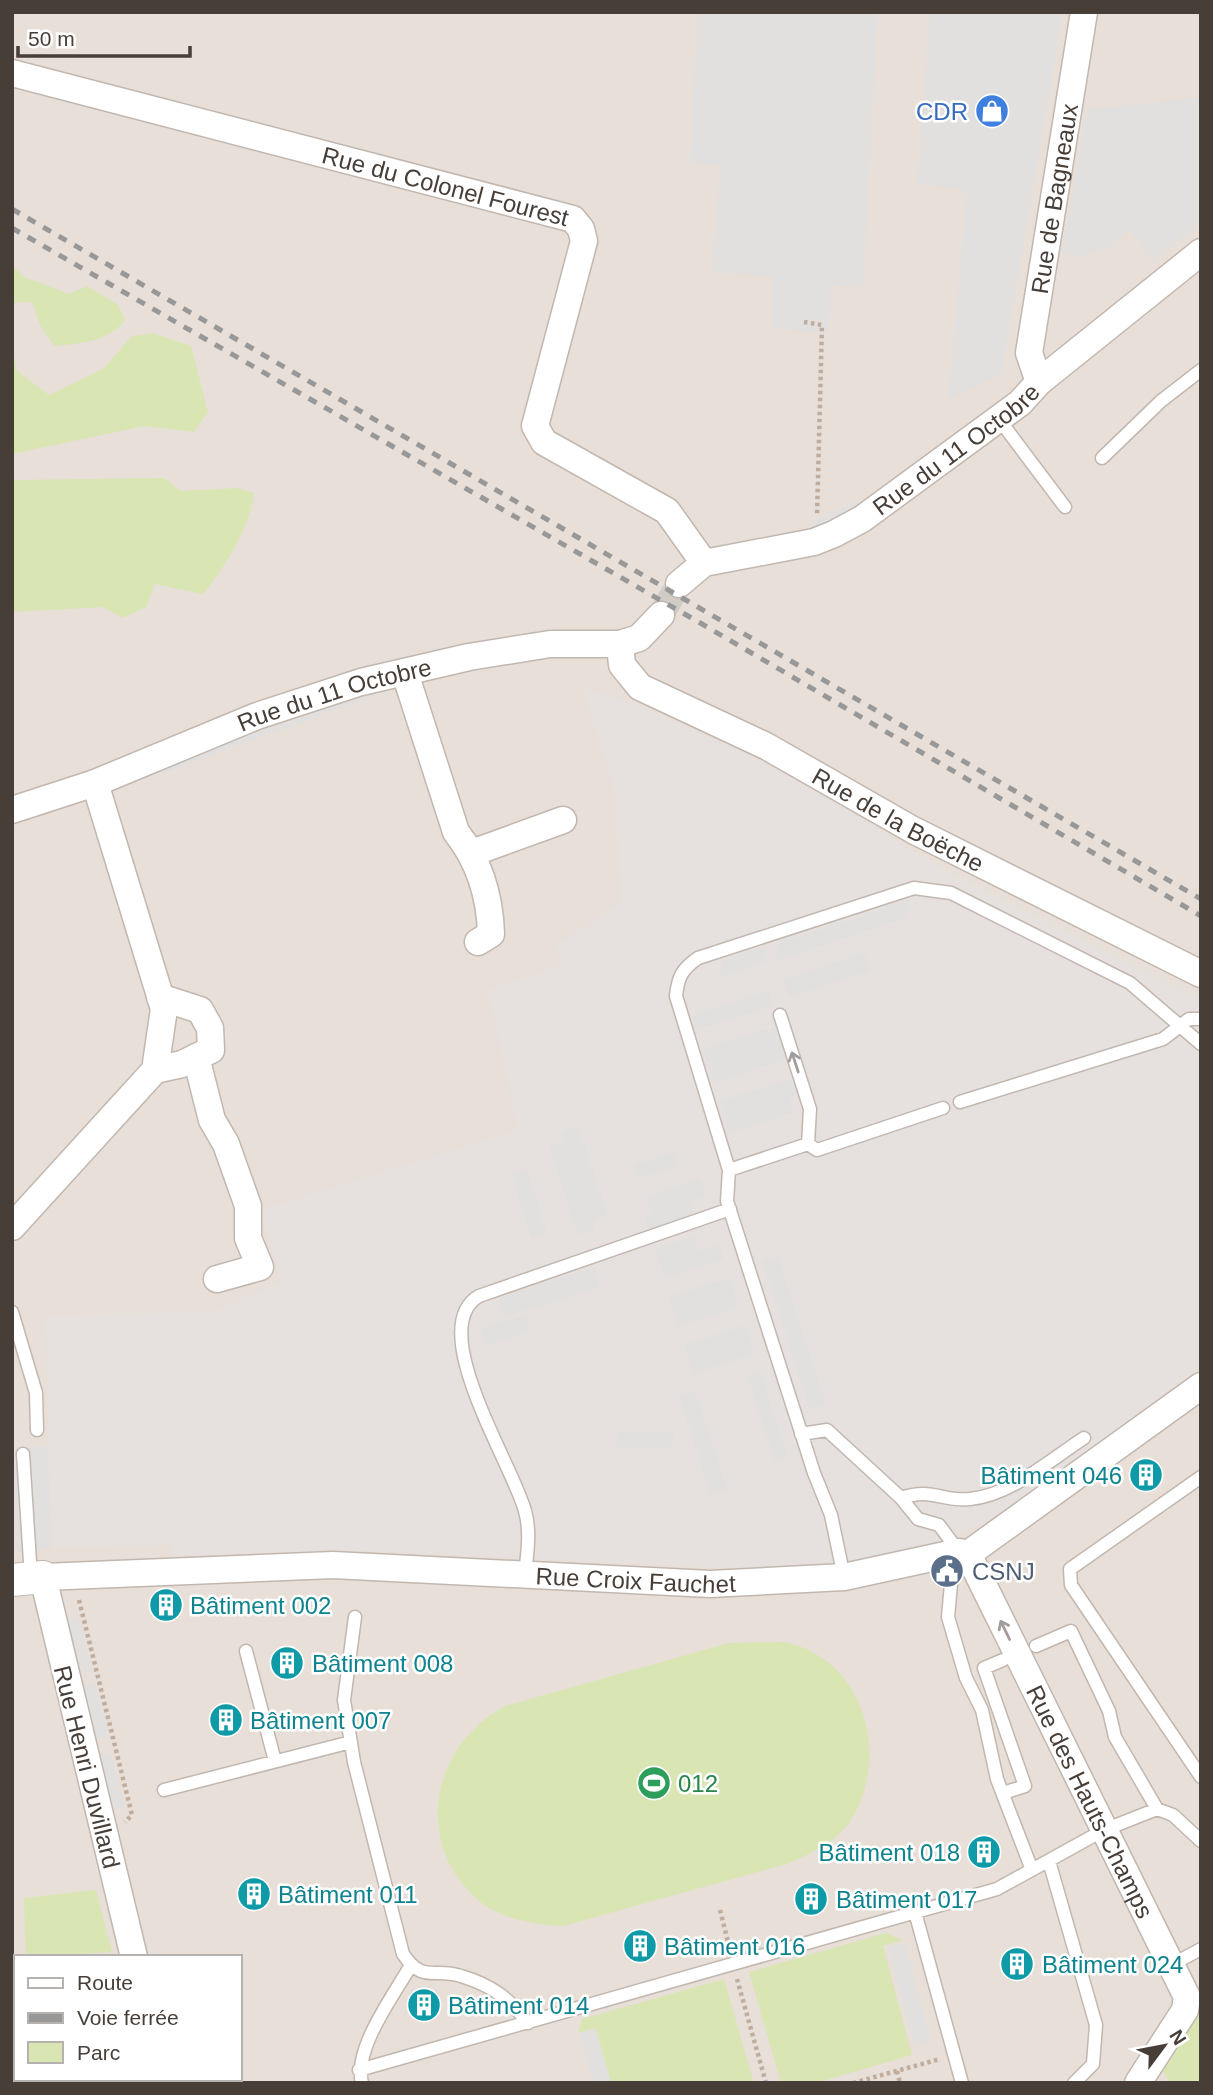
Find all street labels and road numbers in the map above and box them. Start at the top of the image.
street label: Rue de Bagneaux [1025,102,1083,296]
street label: Rue du Colonel Fourest [319,141,572,231]
street label: Rue du 11 Octobre [867,378,1045,520]
street label: Rue du 11 Octobre [233,653,434,736]
street label: Rue de la Boëche [808,762,988,877]
street label: Rue Croix Fauchet [535,1562,737,1598]
street label: Rue Henri Duvillard [49,1663,125,1871]
street label: Rue des Hauts-Champs [1021,1681,1159,1922]

